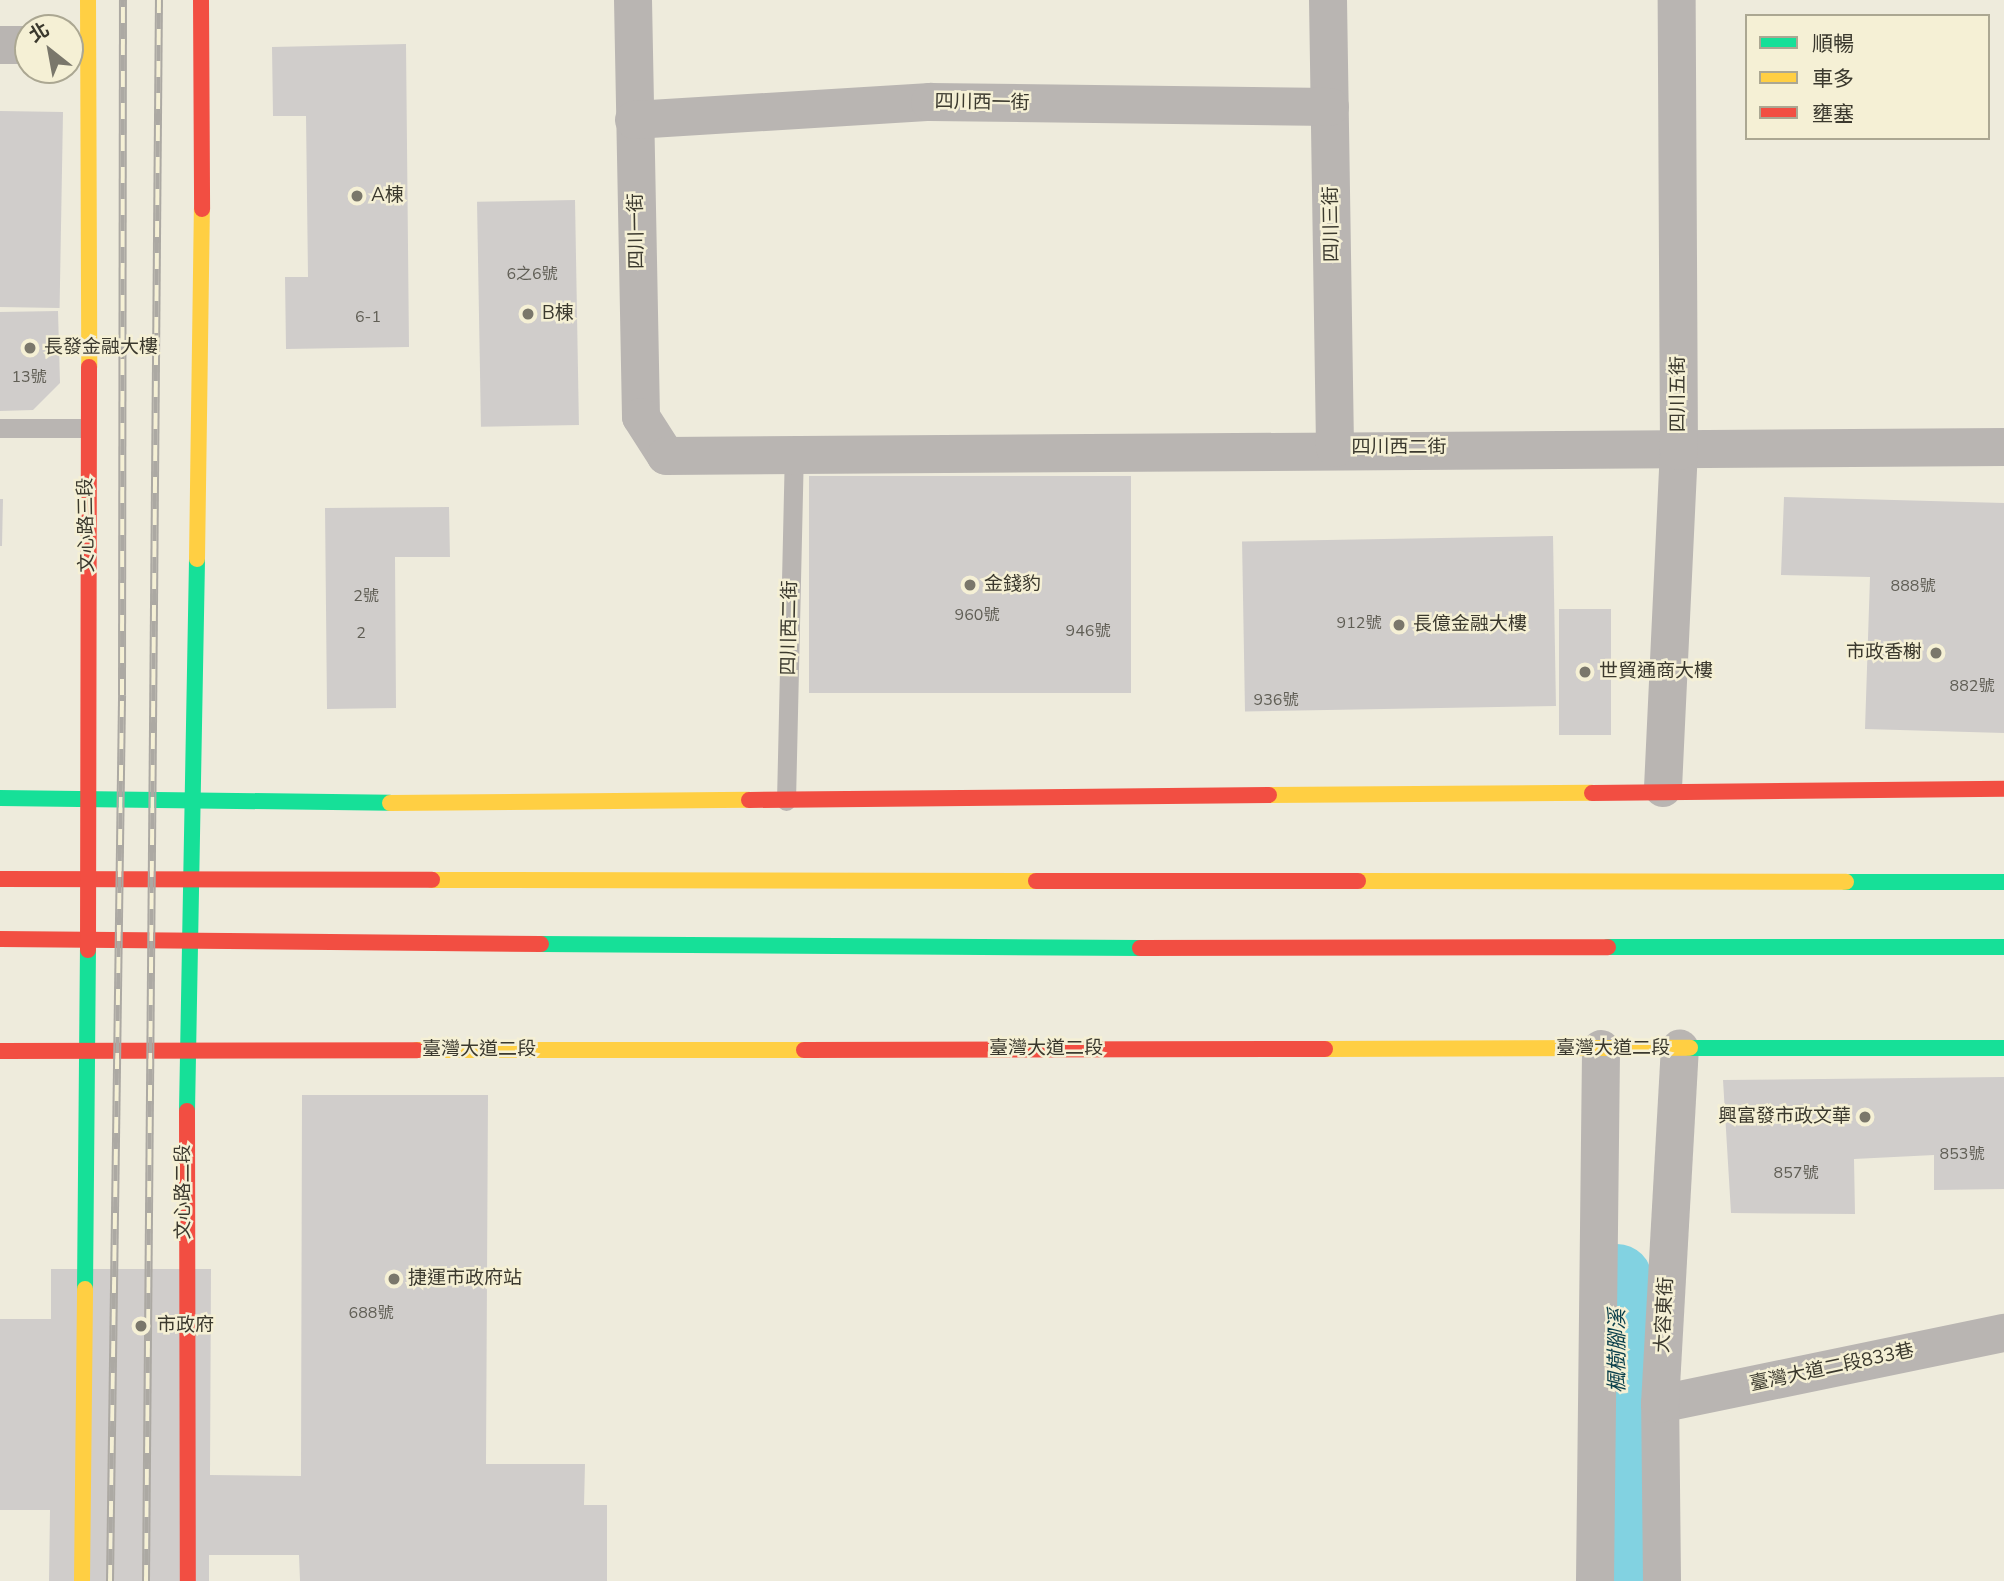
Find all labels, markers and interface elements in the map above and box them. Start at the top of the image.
north arrow [14,14,84,84]
legend [1745,14,1990,140]
text: 北 [24,17,54,49]
text: 順暢 [1812,30,1854,58]
text: 車多 [1812,65,1854,93]
street label: 四川西一街 [934,91,1030,115]
text: 壅塞 [1812,100,1854,128]
place label: A棟 [371,185,404,207]
street label: 四川三街 [1320,186,1344,262]
marker: A棟 [349,188,365,204]
street label: 四川一街 [625,193,649,269]
house number: 6之6號 [506,264,558,284]
place label: B棟 [542,303,574,325]
marker: B棟 [520,306,536,322]
house number: 6-1 [355,307,381,327]
place label: 長發金融大樓 [44,337,158,359]
marker: 長發金融大樓 [22,340,38,356]
street label: 四川五街 [1668,356,1690,432]
house number: 13號 [11,367,47,387]
street label: 四川西二街 [1352,437,1446,459]
street label: 文心路三段 [75,477,99,573]
place label: 金錢豹 [984,574,1041,596]
house number: 888號 [1891,576,1935,596]
marker: 金錢豹 [962,577,978,593]
street label: 四川西二街 [778,580,802,676]
house number: 2號 [353,586,379,606]
house number: 960號 [955,605,999,625]
house number: 912號 [1337,613,1381,633]
place label: 長億金融大樓 [1413,614,1527,636]
marker: 長億金融大樓 [1391,617,1407,633]
house number: 946號 [1066,621,1110,641]
house number: 2 [356,623,366,643]
place label: 市政香榭 [1846,642,1922,664]
marker: 市政香榭 [1928,645,1944,661]
place label: 世貿通商大樓 [1599,661,1713,683]
marker: 世貿通商大樓 [1577,664,1593,680]
house number: 882號 [1950,676,1994,696]
house number: 936號 [1254,690,1298,710]
street label: 臺灣大道二段 [989,1038,1103,1060]
street label: 臺灣大道二段 [1556,1038,1670,1060]
street label: 臺灣大道二段 [422,1039,536,1061]
place label: 興富發市政文華 [1718,1106,1851,1128]
marker: 興富發市政文華 [1857,1109,1873,1125]
house number: 853號 [1940,1144,1984,1164]
street label: 文心路二段 [173,1145,195,1239]
house number: 857號 [1774,1163,1818,1183]
place label: 捷運市政府站 [408,1268,522,1290]
marker: 捷運市政府站 [386,1271,402,1287]
street label: 大容東街 [1652,1276,1678,1354]
house number: 688號 [349,1303,393,1323]
water label: 楓樹腳溪 [1604,1309,1630,1393]
place label: 市政府 [157,1315,214,1337]
marker: 市政府 [131,1316,151,1336]
street label: 臺灣大道二段833巷 [1748,1339,1916,1397]

